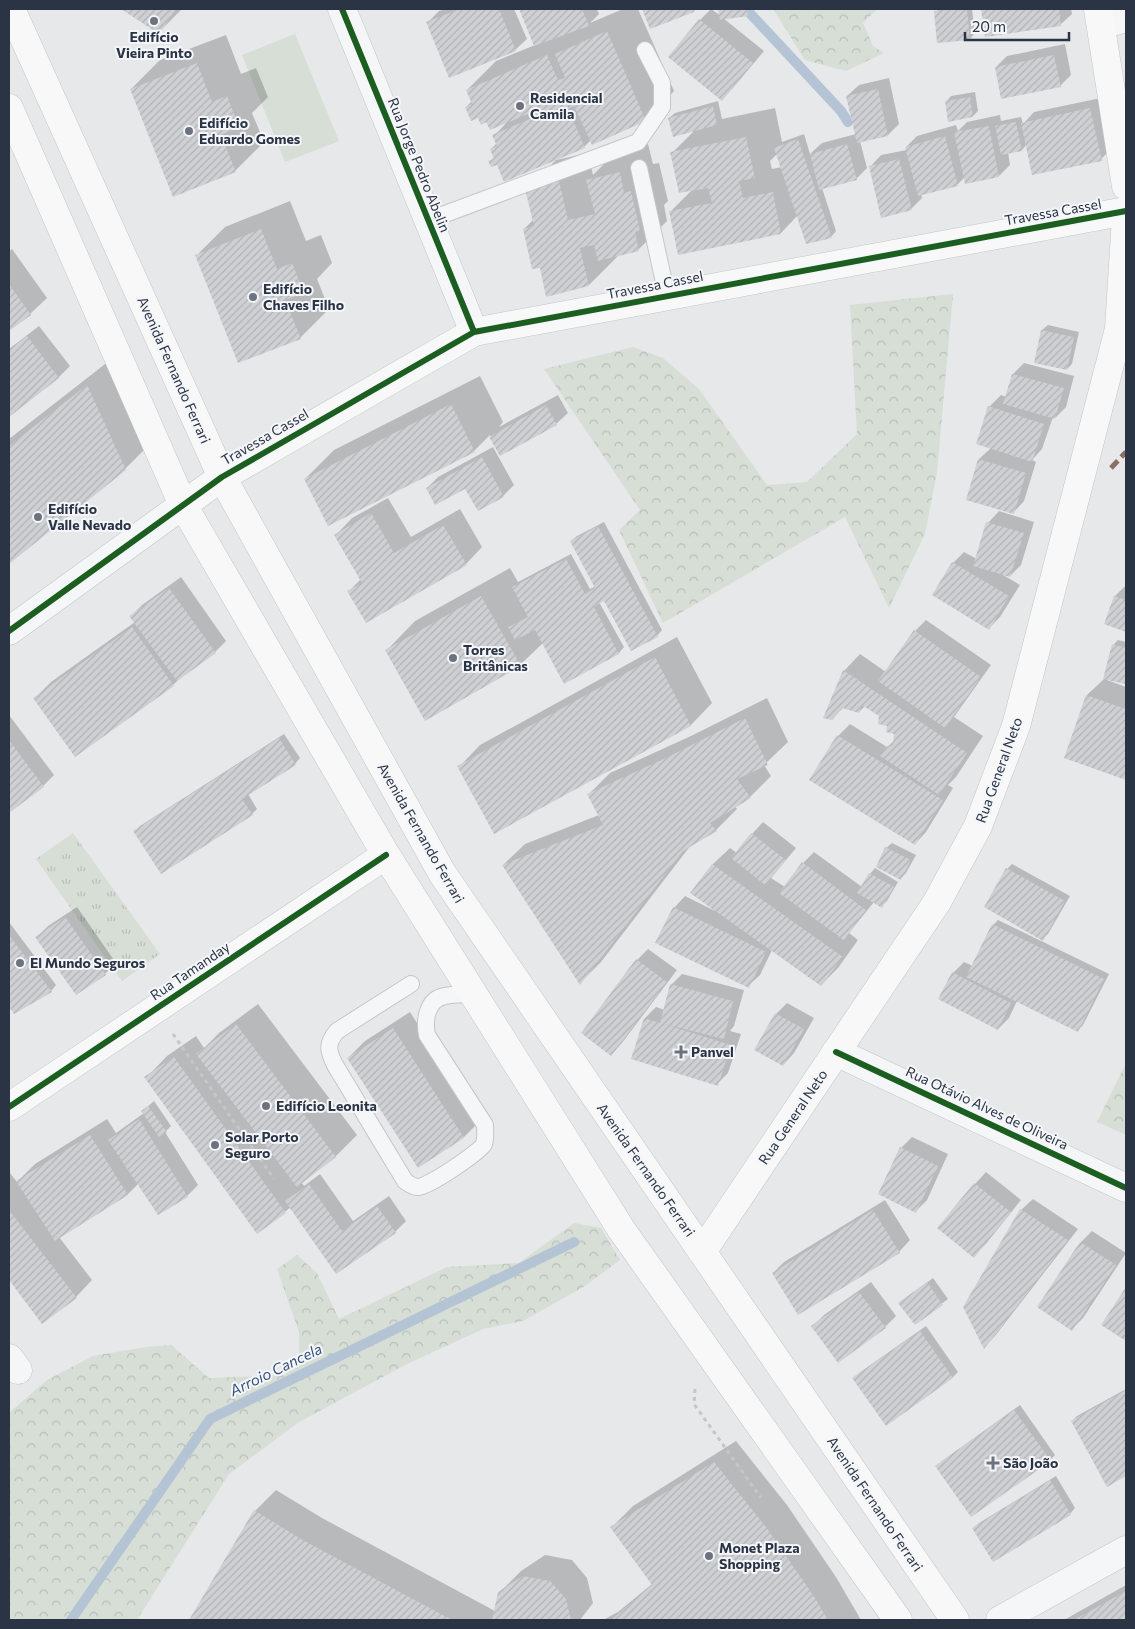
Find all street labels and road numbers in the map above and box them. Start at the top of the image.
street label: Rua Jorge Pedro Abelin [385,95,454,235]
street label: Travessa Cassel [1003,195,1103,228]
street label: Travessa Cassel [605,267,705,302]
street label: Avenida Fernando Ferrari [134,294,215,446]
street label: Travessa Cassel [218,405,311,468]
street label: Rua General Neto [972,715,1026,825]
street label: Avenida Fernando Ferrari [374,760,469,906]
street label: Rua Tamanday [147,938,233,1003]
street label: Rua Otávio Alves de Oliveira [903,1062,1071,1153]
street label: Rua General Neto [754,1066,831,1168]
street label: Avenida Fernando Ferrari [594,1100,699,1240]
street label: Avenida Fernando Ferrari [824,1433,927,1574]

